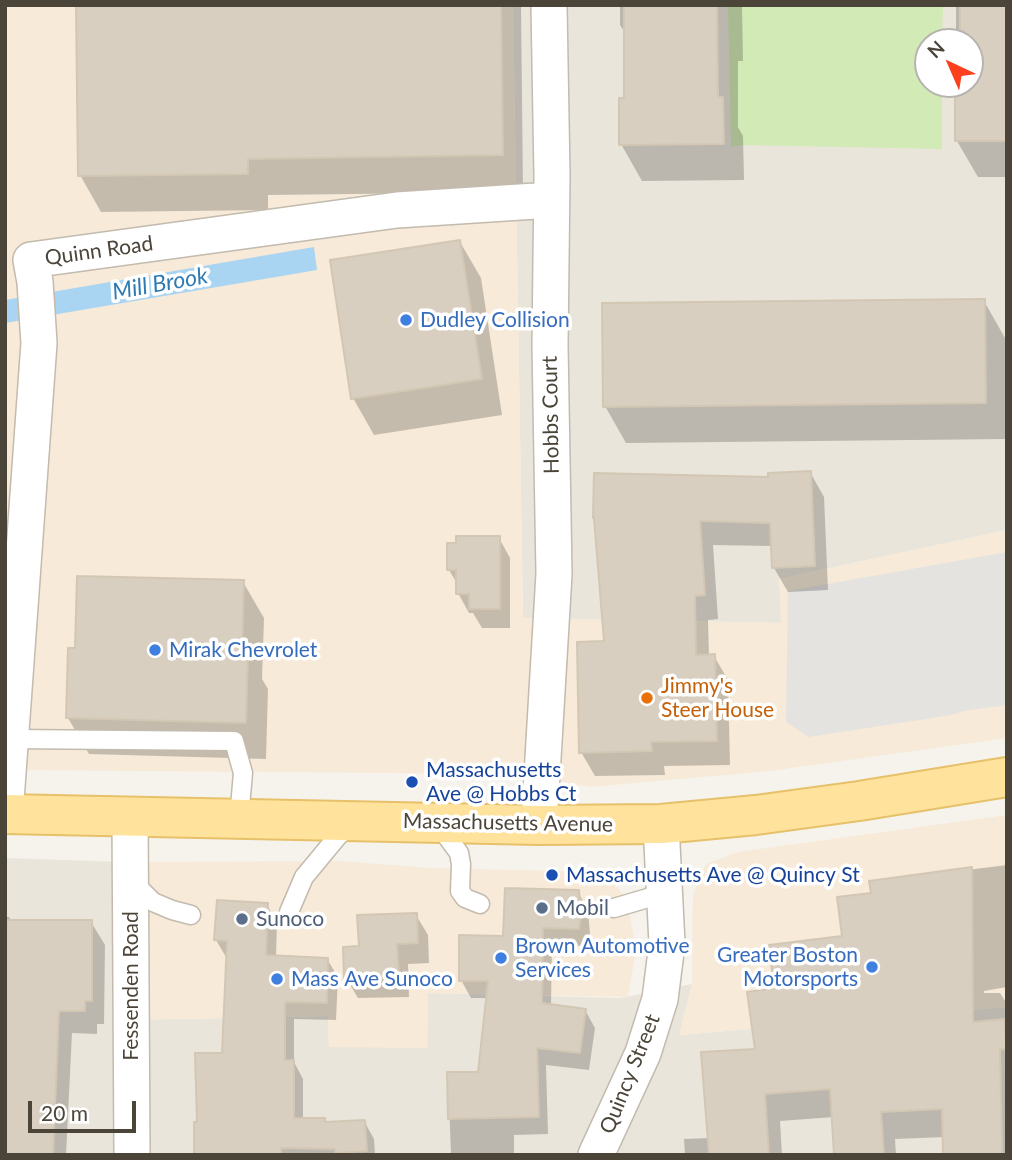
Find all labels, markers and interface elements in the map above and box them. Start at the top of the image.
north arrow [914,28,984,98]
text: N [922,36,949,62]
street label: Quinn Road [43,231,155,271]
water label: Mill Brook [110,262,210,306]
place label: Dudley Collision [420,307,570,333]
marker: Dudley Collision [398,312,414,328]
street label: Hobbs Court [537,356,565,474]
place label: Mirak Chevrolet [169,637,317,663]
marker: Mirak Chevrolet [147,642,163,658]
place label: Jimmy's Steer House [661,673,774,723]
marker: Jimmy's Steer House [639,690,655,706]
place label: Massachusetts Ave @ Hobbs Ct [426,757,576,807]
marker: Massachusetts Ave @ Hobbs Ct [404,774,420,790]
street label: Massachusetts Avenue [403,809,613,837]
place label: Massachusetts Ave @ Quincy St [566,862,860,888]
marker: Massachusetts Ave @ Quincy St [544,867,560,883]
place label: Mobil [556,895,609,921]
marker: Mobil [534,900,550,916]
place label: Sunoco [256,906,324,932]
street label: Fessenden Road [118,911,144,1061]
marker: Sunoco [234,911,250,927]
place label: Brown Automotive Services [515,933,689,983]
place label: Greater Boston Motorsports [717,942,858,992]
marker: Brown Automotive Services [493,950,509,966]
marker: Greater Boston Motorsports [864,959,880,975]
place label: Mass Ave Sunoco [291,966,453,992]
marker: Mass Ave Sunoco [269,971,285,987]
street label: Quincy Street [595,1011,665,1137]
scale bar [32,1086,140,1130]
text: 20 m [41,1100,88,1125]

